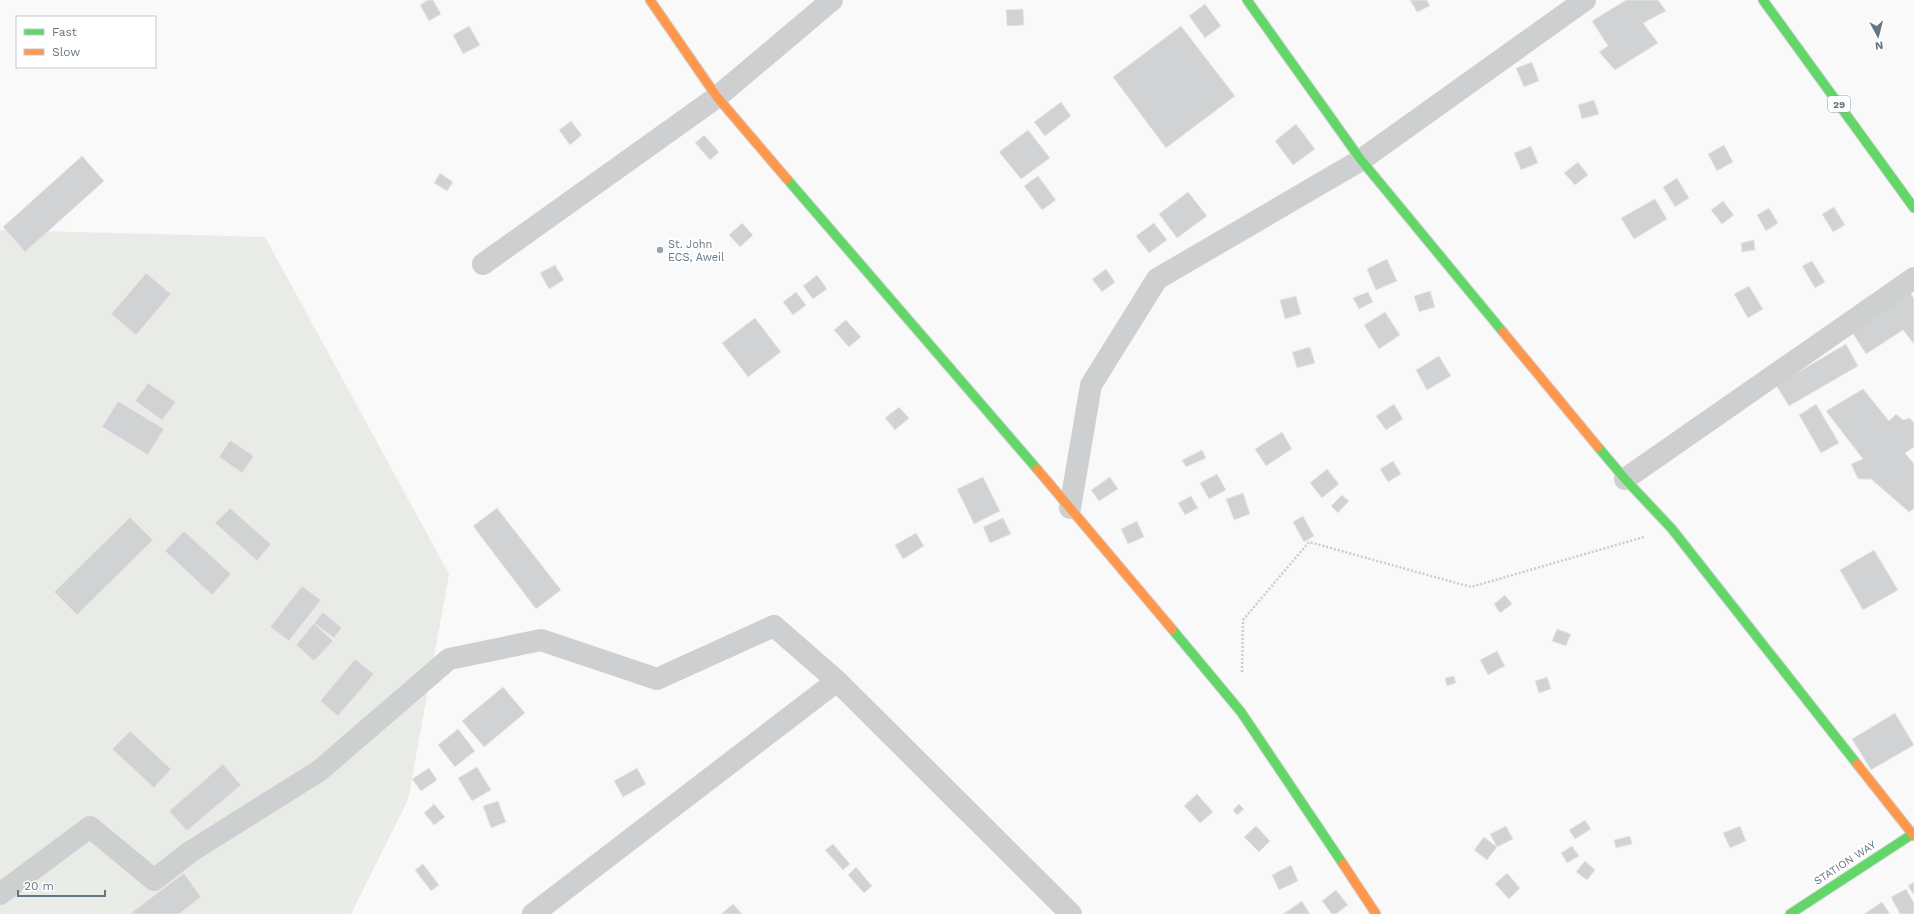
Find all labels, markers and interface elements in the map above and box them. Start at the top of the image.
legend [16,16,156,68]
north arrow [1858,16,1898,56]
text: Fast [52,25,77,39]
text: N [1874,38,1884,52]
text: Slow [52,45,80,59]
road number: 29 [1828,96,1850,112]
place label: St. John ECS, Aweil [668,238,725,264]
marker: St. John ECS, Aweil [655,245,665,255]
street label: STATION WAY [1812,838,1879,888]
scale bar [18,872,105,898]
text: 20 m [24,879,54,893]

